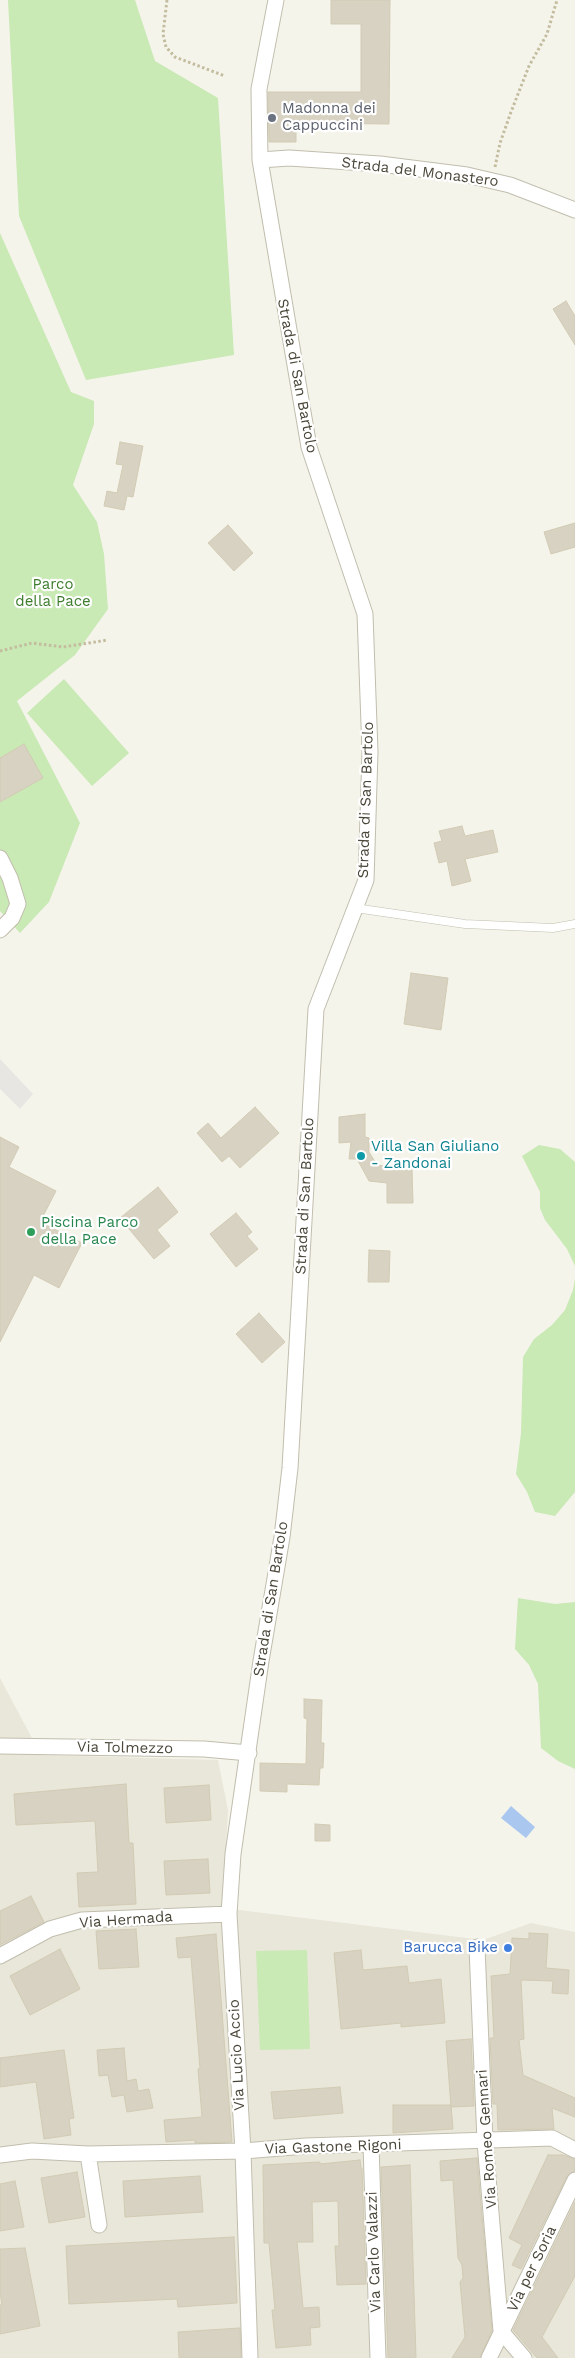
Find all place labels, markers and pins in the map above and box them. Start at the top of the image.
place label: Madonna dei Cappuccini [282,100,376,135]
marker: Madonna dei Cappuccini [266,112,278,124]
place label: Villa San Giuliano - Zandonai [371,1138,499,1173]
marker: Villa San Giuliano - Zandonai [355,1150,367,1162]
place label: Piscina Parco della Pace [41,1214,138,1249]
marker: Piscina Parco della Pace [25,1226,37,1238]
place label: Barucca Bike [403,1939,498,1957]
marker: Barucca Bike [502,1942,514,1954]

